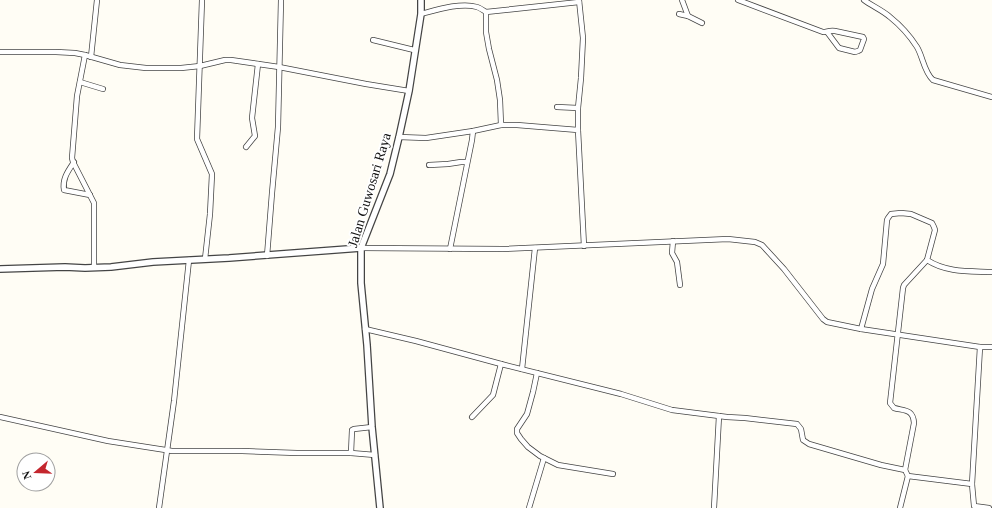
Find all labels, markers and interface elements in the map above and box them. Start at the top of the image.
street label: Jalan Guwosari Raya [345,130,394,249]
north arrow [16,452,56,492]
text: N [20,469,34,481]

